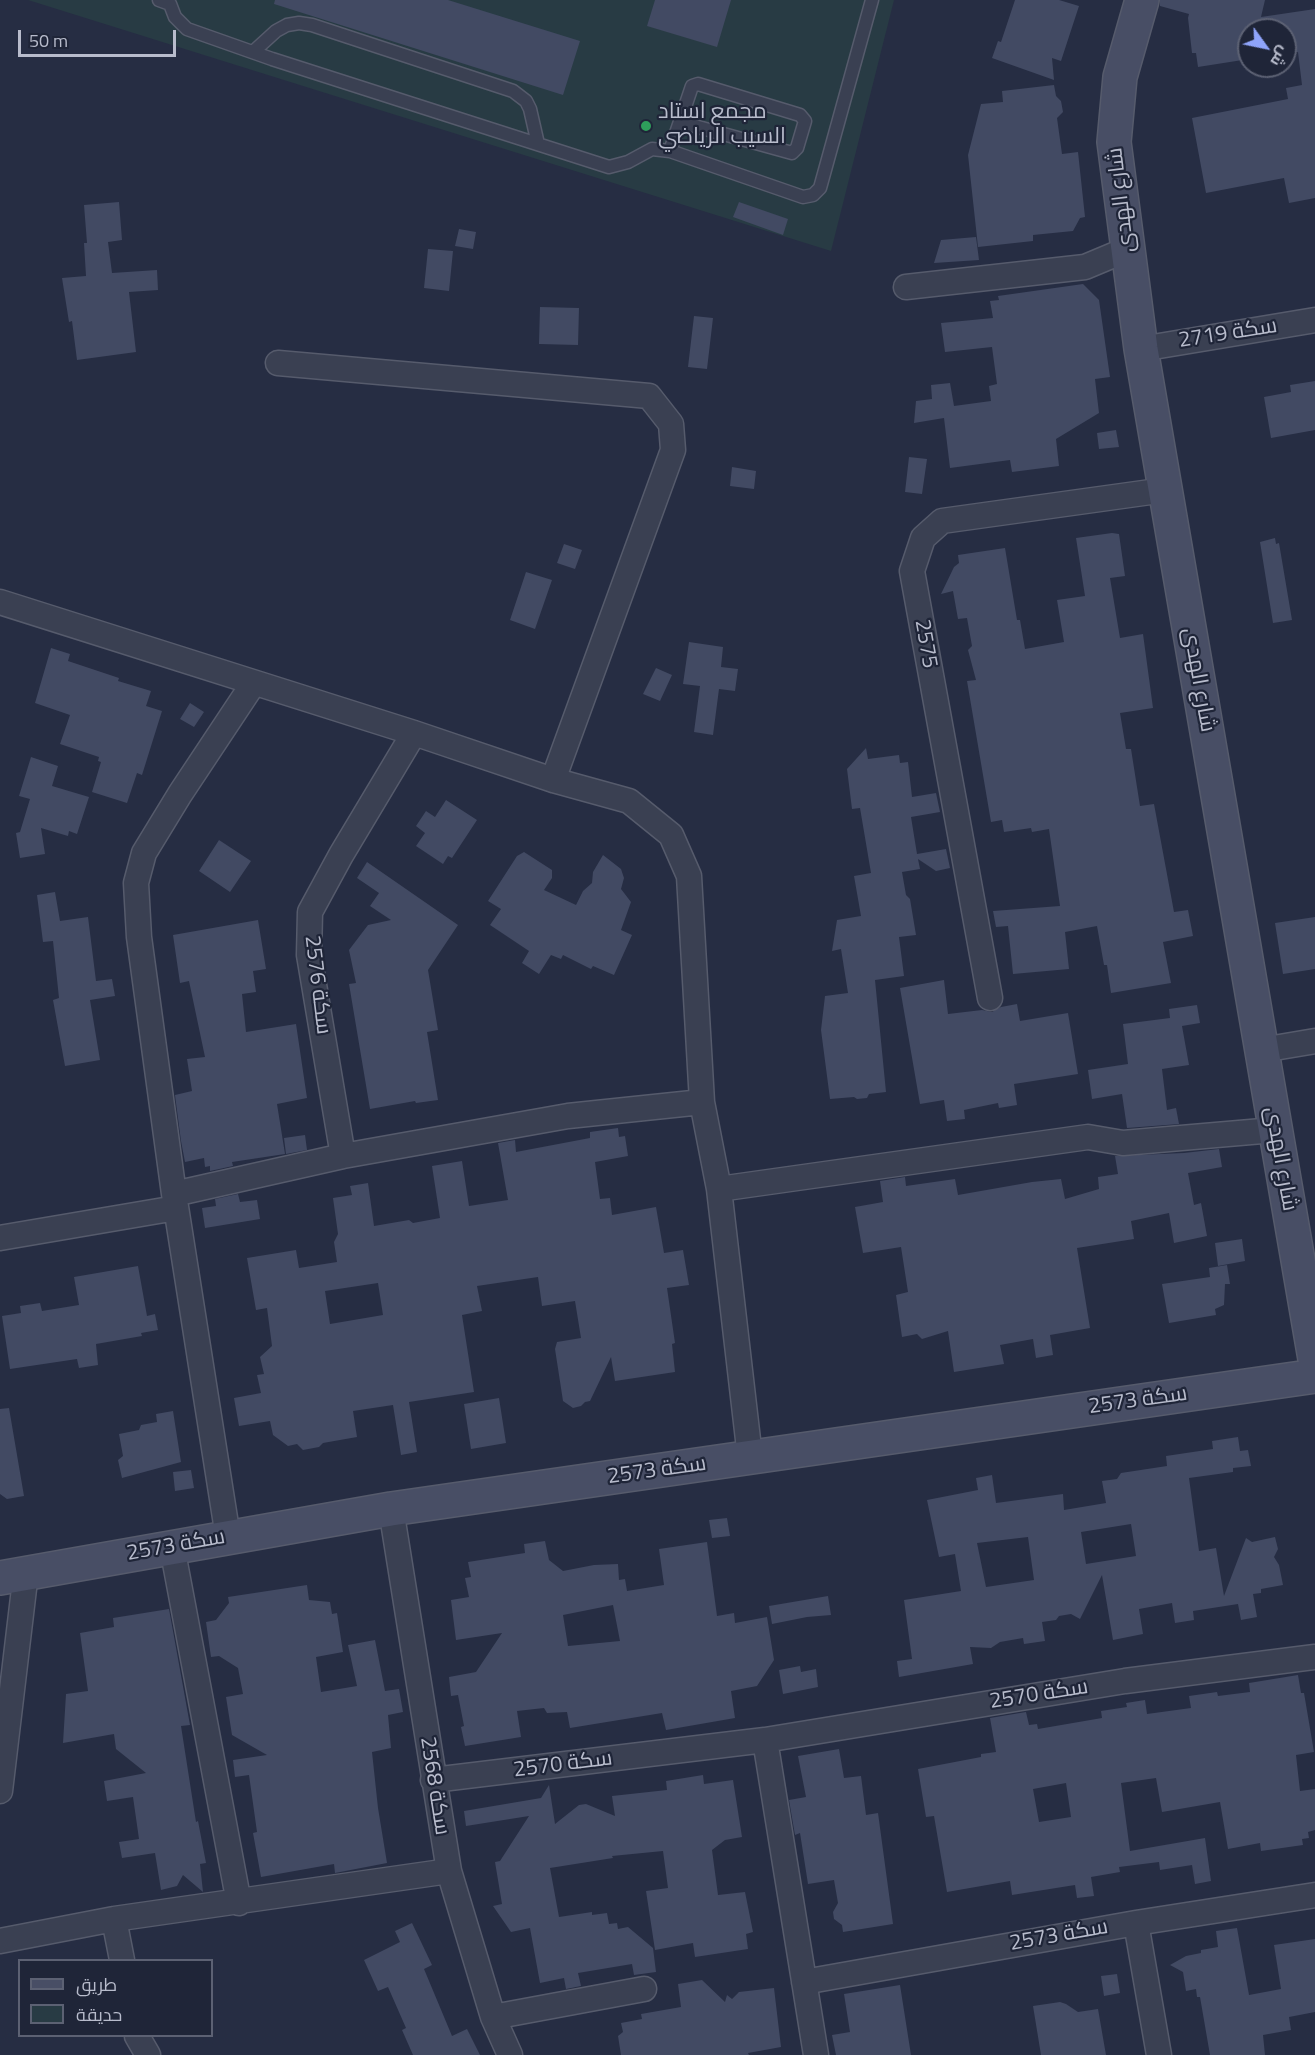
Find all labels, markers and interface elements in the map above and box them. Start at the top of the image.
scale bar [21,18,178,56]
north arrow [1237,18,1297,78]
text: 50 m [29,27,68,54]
text: ش [1265,42,1296,72]
place label: مجمع استاد السيب الرياضي [658,100,786,152]
marker: مجمع استاد السيب الرياضي [639,119,653,133]
street label: شارع الهدى [1102,146,1142,254]
street label: سكة 2719 [1177,313,1279,355]
street label: 2575 [908,617,942,671]
street label: شارع الهدى [1176,626,1220,734]
street label: سكة 2576 [298,934,336,1036]
street label: شارع الهدى [1258,1105,1302,1213]
street label: سكة 2573 [1087,1381,1189,1421]
street label: سكة 2573 [606,1451,708,1491]
street label: سكة 2573 [125,1524,227,1568]
street label: سكة 2570 [988,1674,1090,1716]
street label: سكة 2568 [413,1735,455,1837]
street label: سكة 2570 [512,1746,614,1784]
street label: سكة 2573 [1008,1914,1110,1958]
legend [18,1959,213,2037]
text: طريق [76,1971,117,1998]
text: حديقة [76,2001,122,2028]

